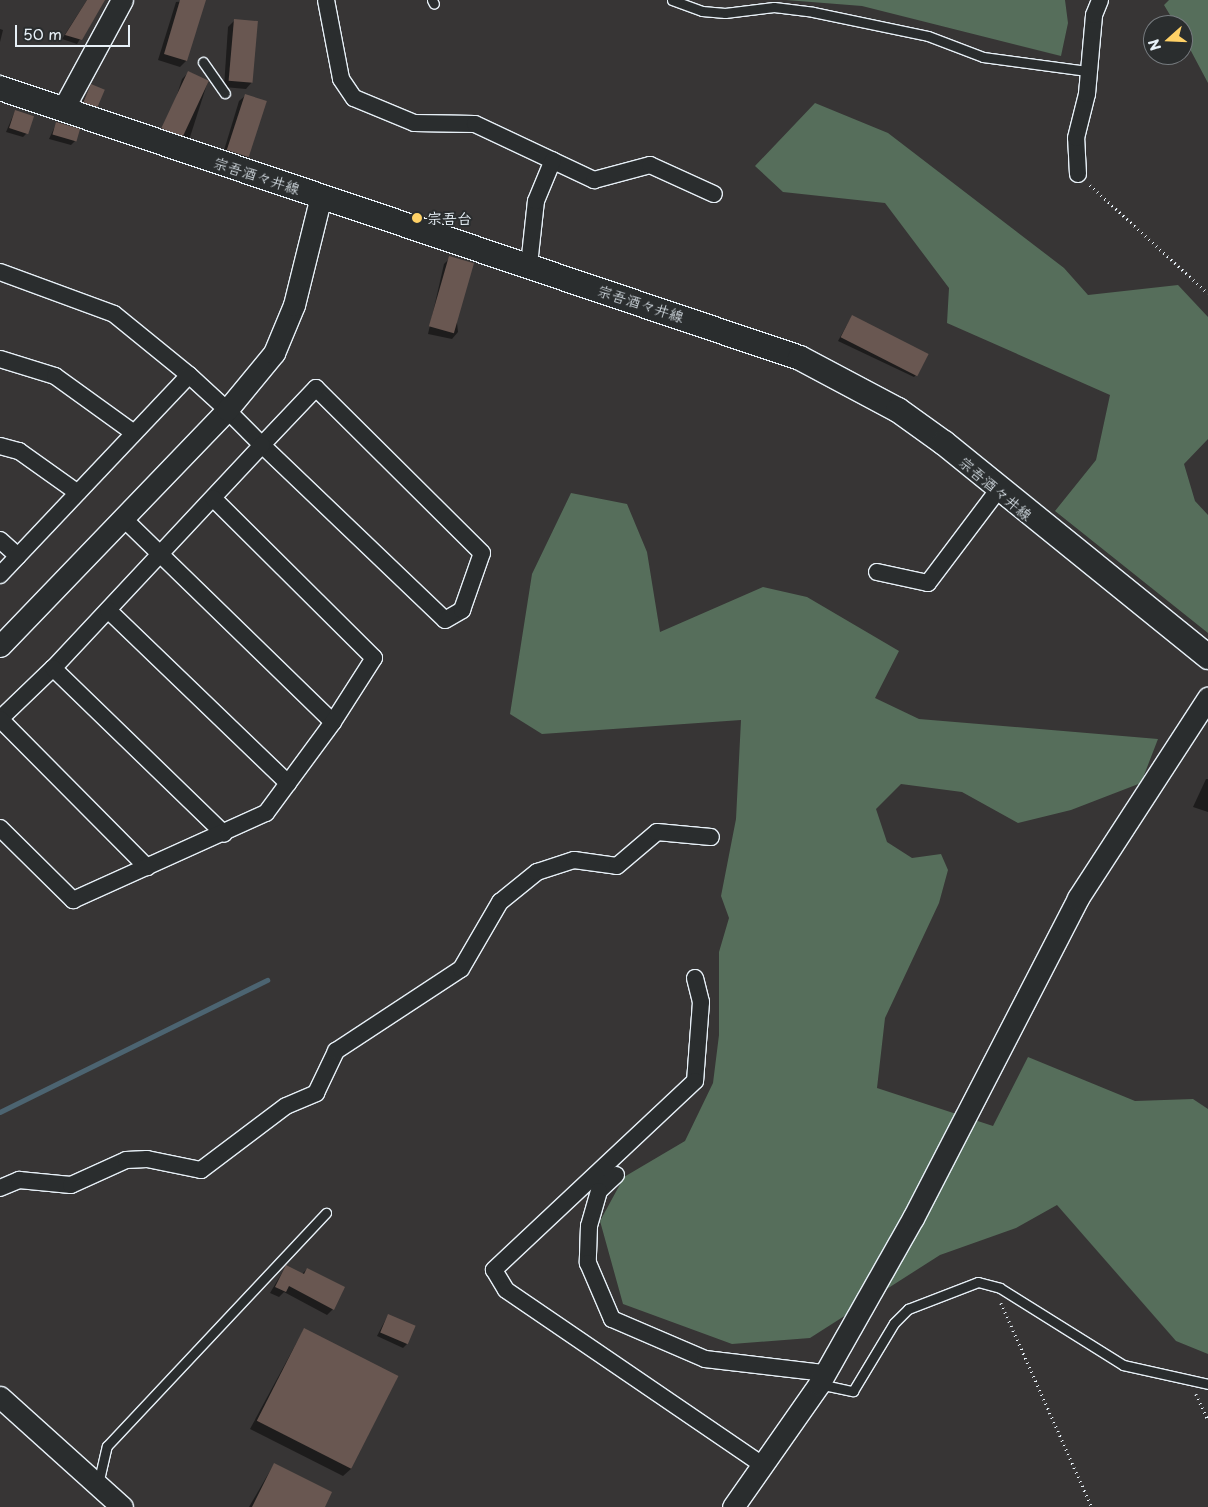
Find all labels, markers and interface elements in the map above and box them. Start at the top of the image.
scale bar [18,15,132,47]
north arrow [1143,15,1193,65]
text: 50 m [23,22,62,45]
text: N [1143,36,1166,54]
street label: 宗吾酒々井線 [211,153,303,197]
place label: 宗吾台 [427,209,472,227]
marker: 宗吾台 [411,212,423,224]
street label: 宗吾酒々井線 [595,281,687,325]
street label: 宗吾酒々井線 [956,452,1036,524]

